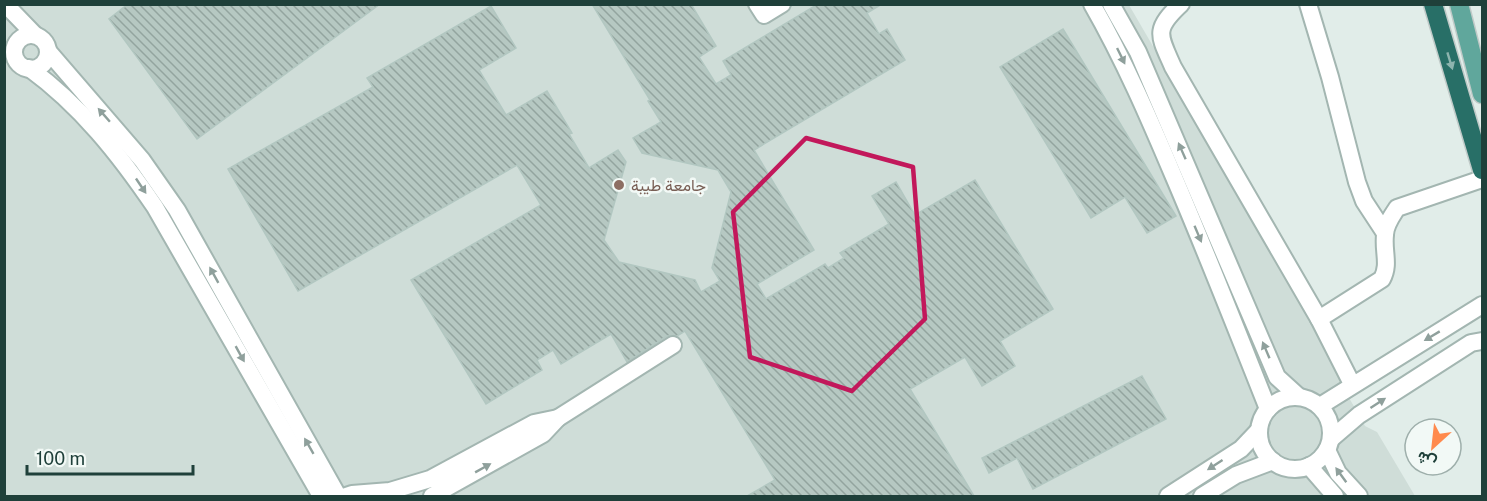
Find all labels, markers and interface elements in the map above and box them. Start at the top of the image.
one-way arrow [1116,47,1125,64]
one-way arrow [1446,52,1455,70]
one-way arrow [98,108,111,123]
one-way arrow [1176,142,1186,160]
place label: جامعة طيبة [631,176,706,195]
one-way arrow [135,178,146,194]
marker: جامعة طيبة [612,178,626,192]
one-way arrow [1194,226,1203,243]
one-way arrow [209,266,219,283]
one-way arrow [1424,330,1440,341]
one-way arrow [1261,341,1270,359]
one-way arrow [235,346,245,363]
one-way arrow [1370,398,1386,409]
north arrow [1403,417,1463,477]
one-way arrow [304,437,314,454]
scale bar [27,438,194,476]
text: ش [1414,447,1439,473]
text: 100 m [36,448,85,469]
one-way arrow [1207,459,1223,470]
one-way arrow [475,463,492,473]
one-way arrow [1335,467,1347,483]

